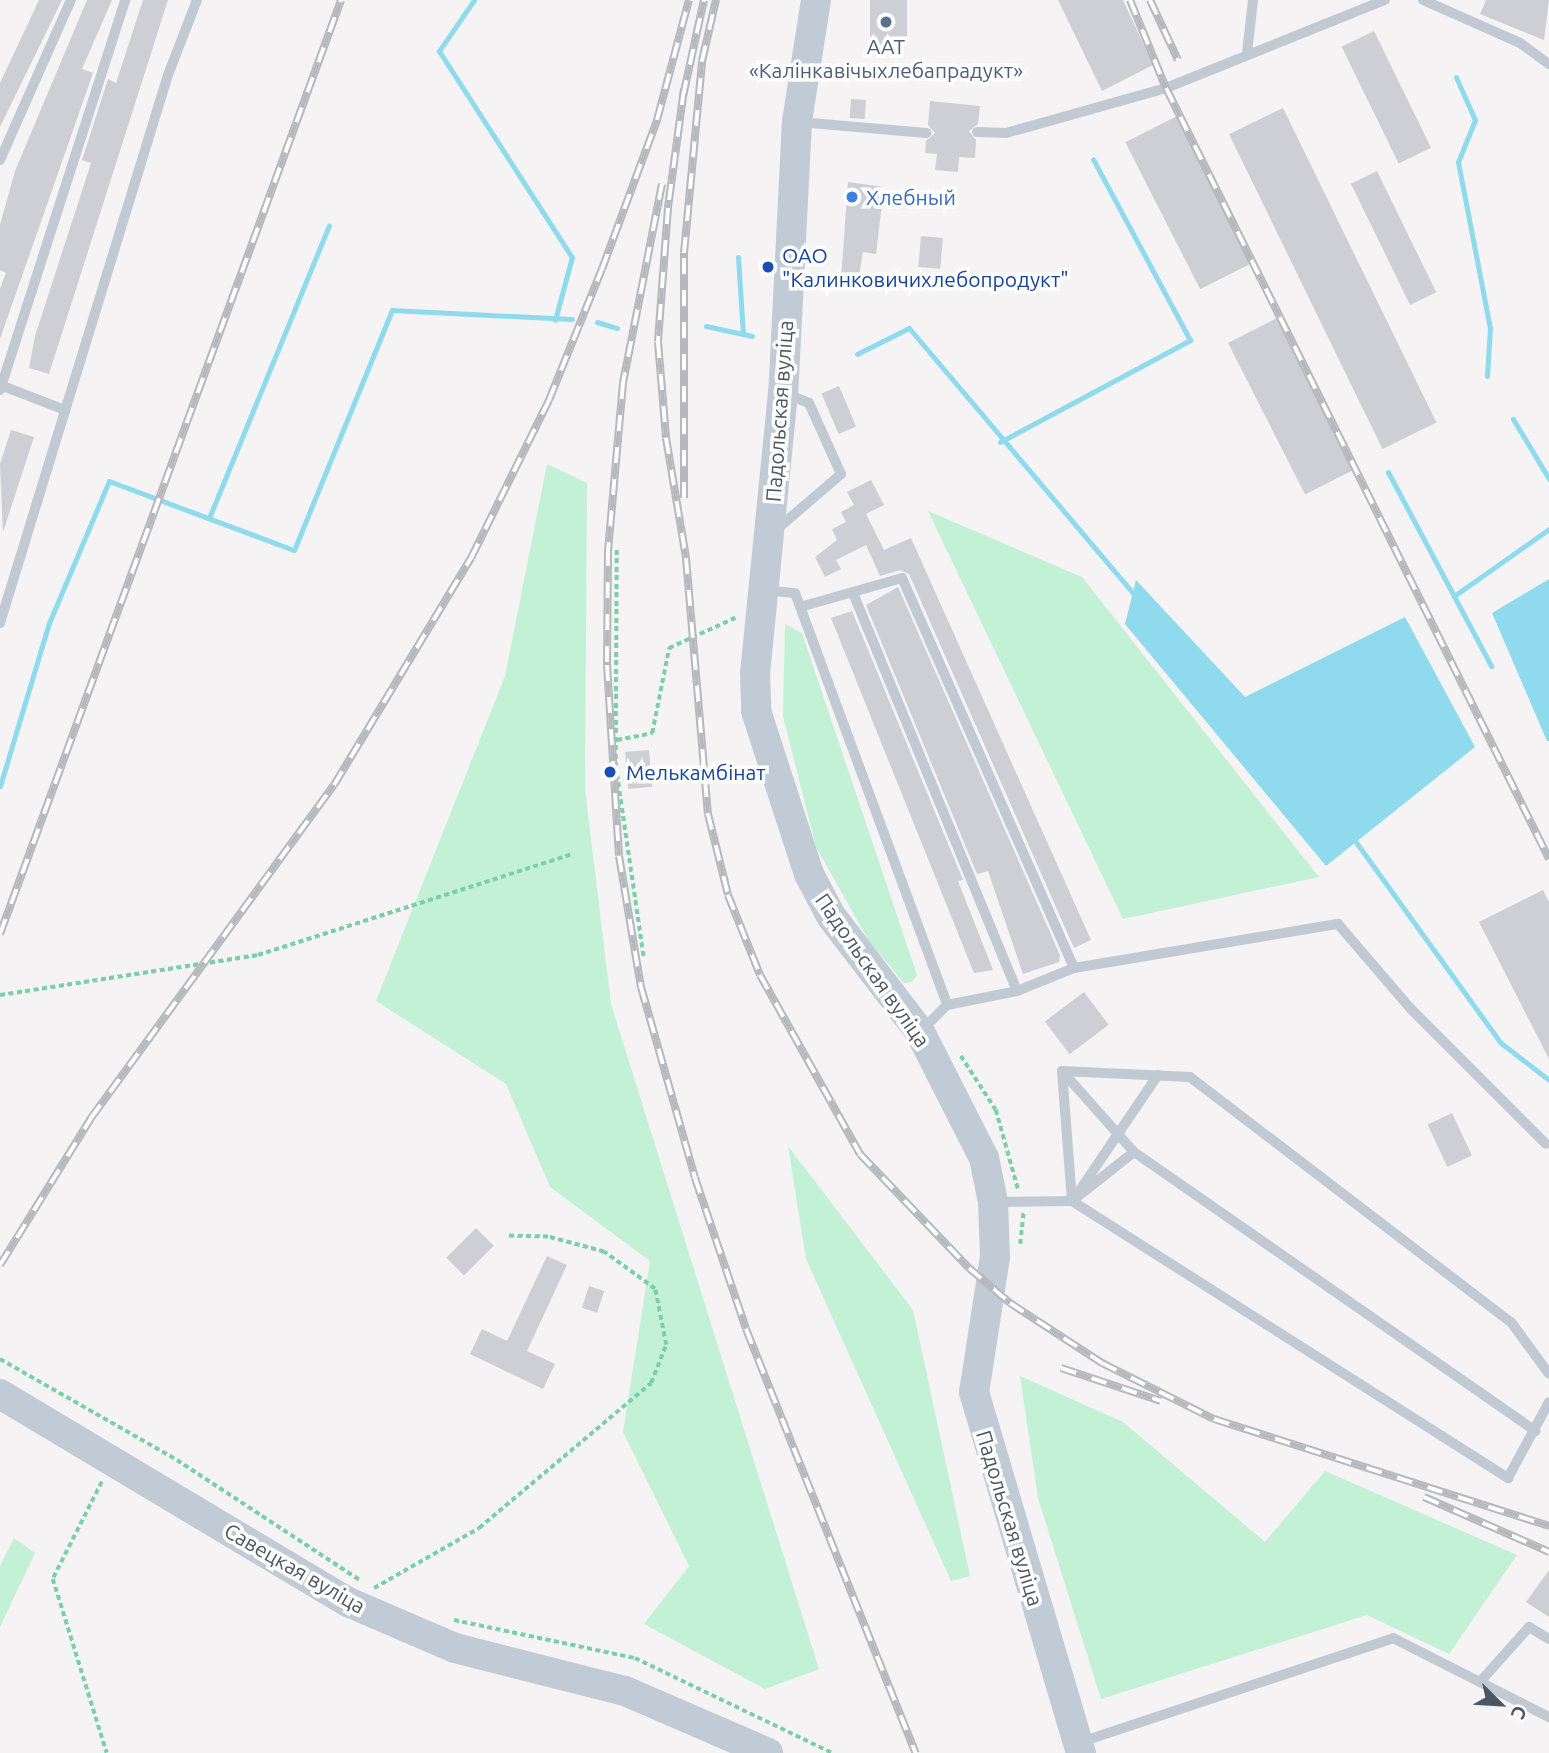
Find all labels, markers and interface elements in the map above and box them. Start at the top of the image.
marker: ААТ «Калінкавічыхлебапрадукт» [878,14,894,30]
place label: ААТ «Калінкавічыхлебапрадукт» [749,33,1023,83]
place label: Хлебный [866,184,956,210]
marker: Хлебный [844,189,860,205]
place label: ОАО "Калинковичихлебопродукт" [782,242,1069,292]
marker: ОАО "Калинковичихлебопродукт" [760,259,776,275]
street label: Падольская вуліца [760,319,798,503]
place label: Мелькамбінат [626,759,766,785]
marker: Мелькамбінат [600,762,620,782]
street label: Падольская вуліца [810,888,936,1052]
street label: Падольская вуліца [971,1427,1049,1609]
street label: Савецкая вуліца [220,1517,370,1619]
north arrow [1465,1669,1535,1739]
text: С [1507,1703,1532,1723]

